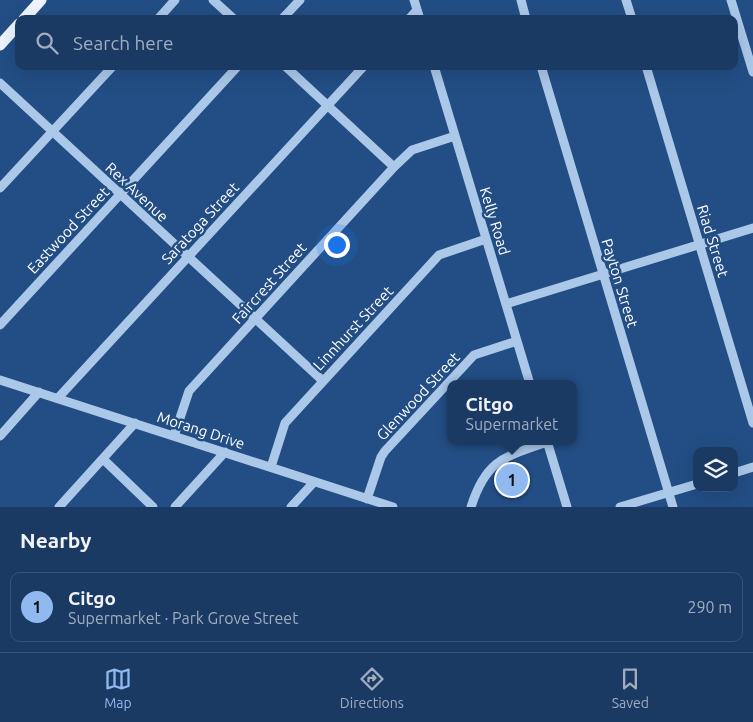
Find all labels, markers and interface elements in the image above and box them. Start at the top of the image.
search box [15,15,738,70]
icon: search [33,29,61,57]
text: Search here [73,32,173,54]
street label: Rex Avenue [102,159,172,225]
street label: Saratoga Street [158,179,242,267]
street label: Eastwood Street [24,183,112,277]
street label: Kelly Road [477,185,513,257]
street label: Riad Street [694,203,732,279]
your location [324,232,350,258]
street label: Payton Street [598,236,642,330]
street label: Faircrest Street [228,239,310,327]
street label: Linnhurst Street [310,282,396,374]
street label: Glenwood Street [373,348,463,443]
popup [447,380,577,445]
text: Citgo [466,393,514,415]
street label: Morang Drive [155,408,247,452]
text: Supermarket [466,415,558,433]
map controls [693,447,738,492]
button: layers [693,447,738,492]
pin: 1 [496,461,528,499]
text: Nearby [20,528,91,552]
text: Citgo [68,587,116,609]
text: 1 [32,598,42,616]
text: 290 m [687,598,732,616]
text: Supermarket · Park Grove Street [68,609,298,627]
tab: Map [104,665,132,711]
tab: Directions [340,665,404,711]
tab: Saved [612,665,649,711]

